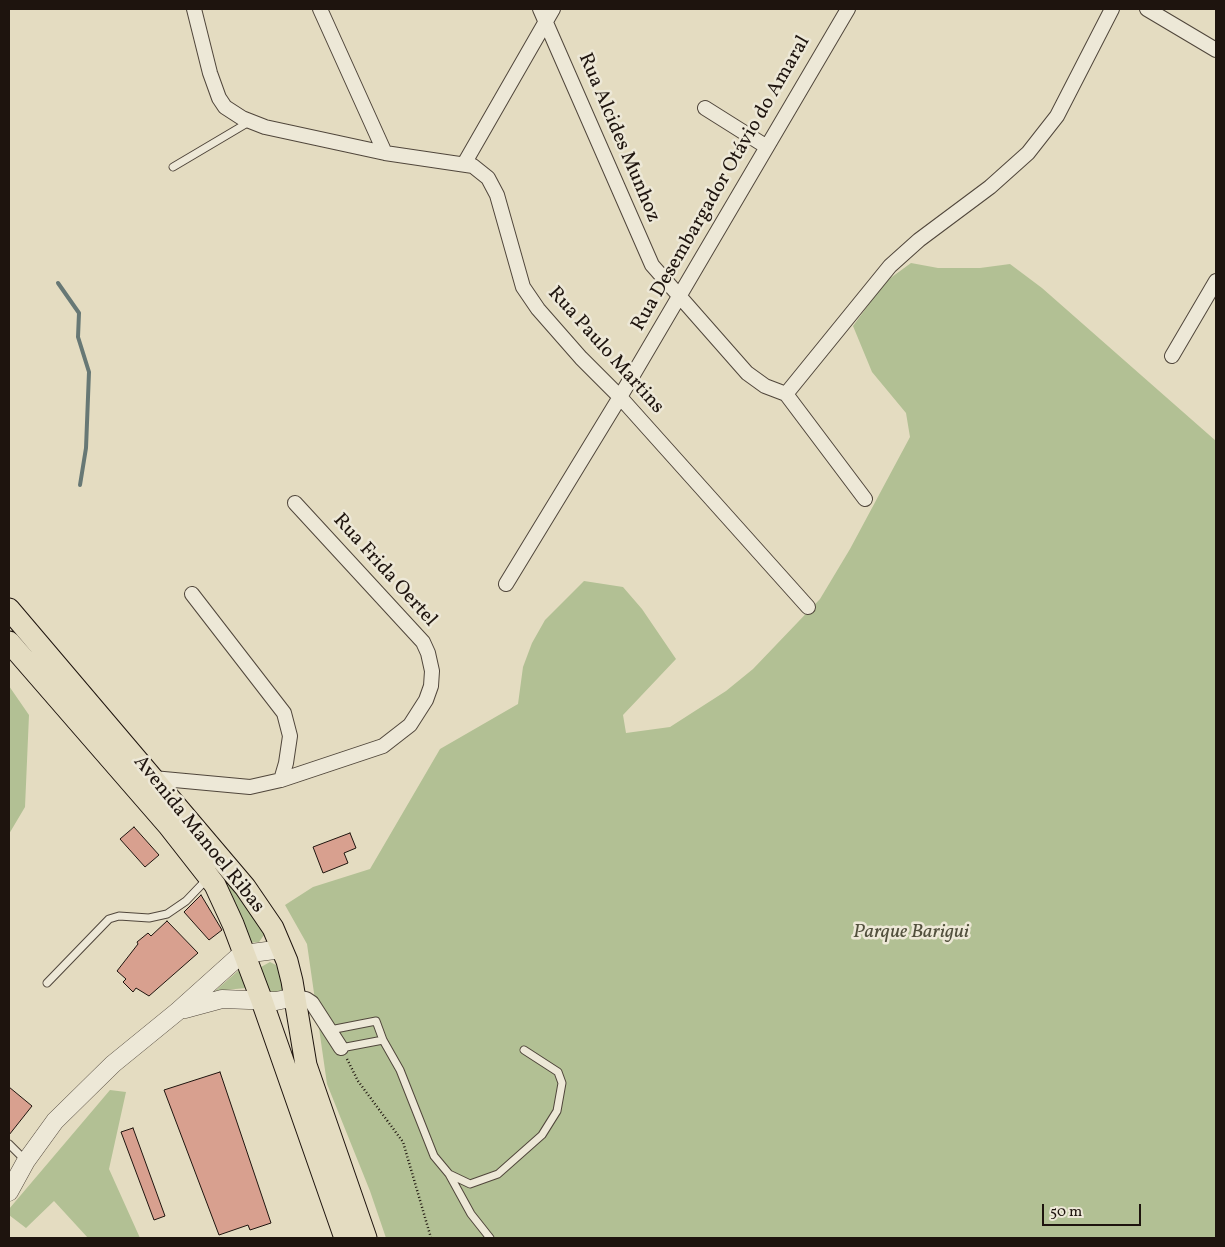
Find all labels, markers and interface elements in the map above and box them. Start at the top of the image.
street label: Rua Desembargador Otávio do Amaral [627,32,817,336]
street label: Rua Alcides Munhoz [572,50,664,226]
street label: Rua Paulo Martins [542,282,668,420]
street label: Rua Frida Oertel [327,509,441,633]
street label: Avenida Manoel Ribas [127,751,269,919]
park label: Parque Barigui [853,921,969,945]
scale bar [1045,1194,1144,1226]
text: 50 m [1050,1202,1082,1223]

